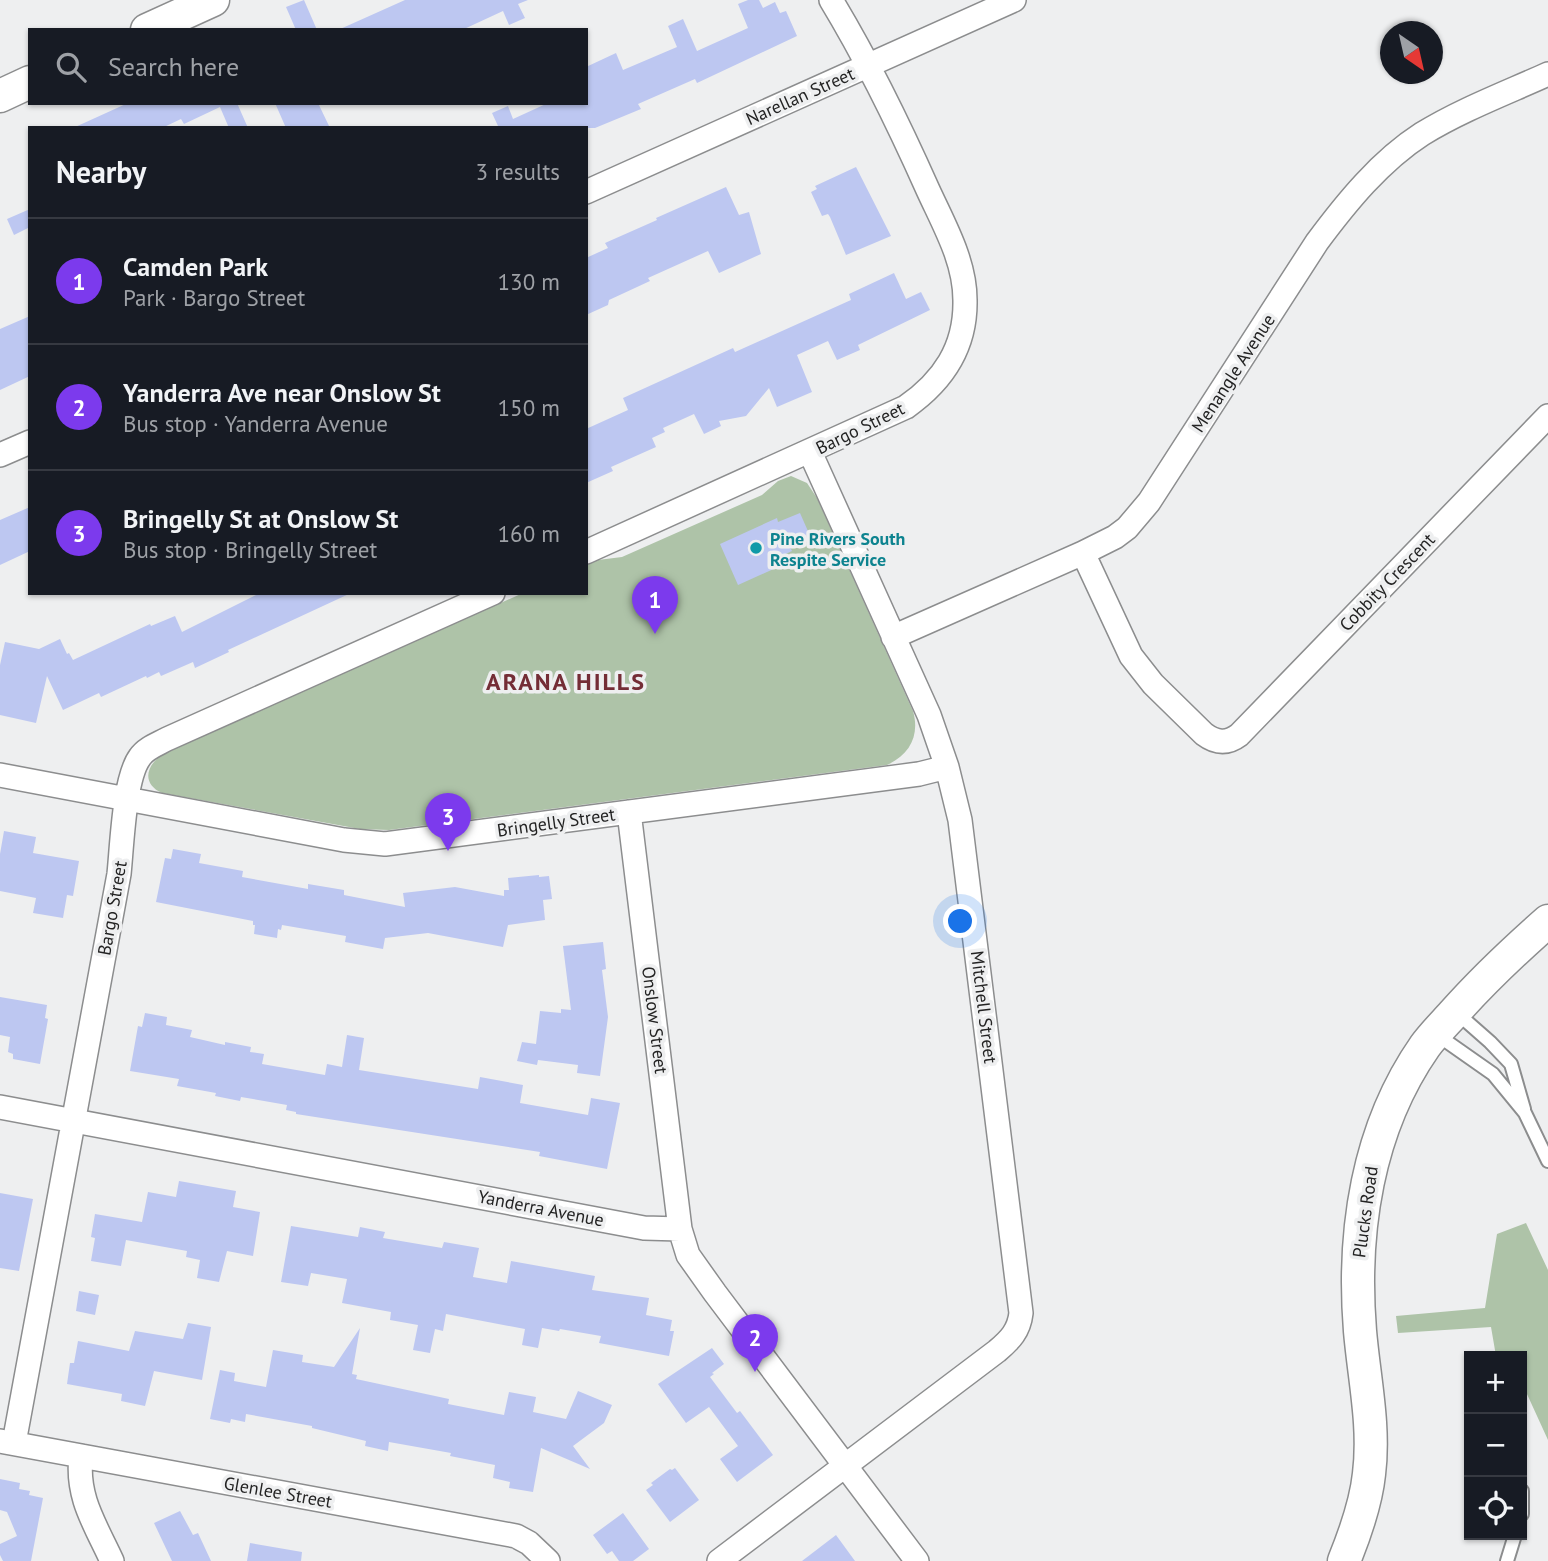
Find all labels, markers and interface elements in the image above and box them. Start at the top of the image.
north arrow [1380,21,1443,84]
search box [28,28,588,105]
icon: search [52,48,90,86]
text: Search here [108,50,239,83]
street label: Narellan Street [742,62,858,130]
text: Nearby [56,152,146,191]
text: 3 results [476,157,560,186]
text: Camden Park [123,250,268,283]
text: 1 [72,267,86,296]
text: 130 m [498,267,560,296]
text: Park · Bargo Street [123,283,305,312]
street label: Menangle Avenue [1186,309,1280,437]
text: Yanderra Ave near Onslow St [123,376,441,409]
text: 2 [72,393,86,422]
text: 150 m [498,393,560,422]
street label: Bargo Street [812,397,908,459]
text: Bus stop · Yanderra Avenue [123,409,388,438]
text: Bringelly St at Onslow St [123,502,398,535]
text: 3 [72,519,86,548]
text: 160 m [498,519,560,548]
place label: Pine Rivers South Respite Service [770,527,905,571]
street label: Cobbity Crescent [1334,528,1440,636]
text: Bus stop · Bringelly Street [123,535,377,564]
marker: Pine Rivers South Respite Service [748,540,764,556]
pin: 1 [632,576,678,634]
district label: ARANA HILLS [486,666,646,697]
pin: 3 [425,793,471,851]
street label: Bringelly Street [495,802,617,842]
street label: Bargo Street [92,859,132,957]
your location [943,904,977,938]
street label: Mitchell Street [966,949,1002,1065]
street label: Onslow Street [637,965,673,1075]
street label: Plucks Road [1347,1165,1383,1259]
street label: Yanderra Avenue [476,1185,606,1231]
pin: 2 [732,1314,778,1372]
map controls [1464,1351,1527,1540]
button: + [1464,1351,1527,1414]
button: − [1464,1414,1527,1477]
street label: Glenlee Street [222,1471,334,1513]
button: locate [1464,1477,1527,1540]

